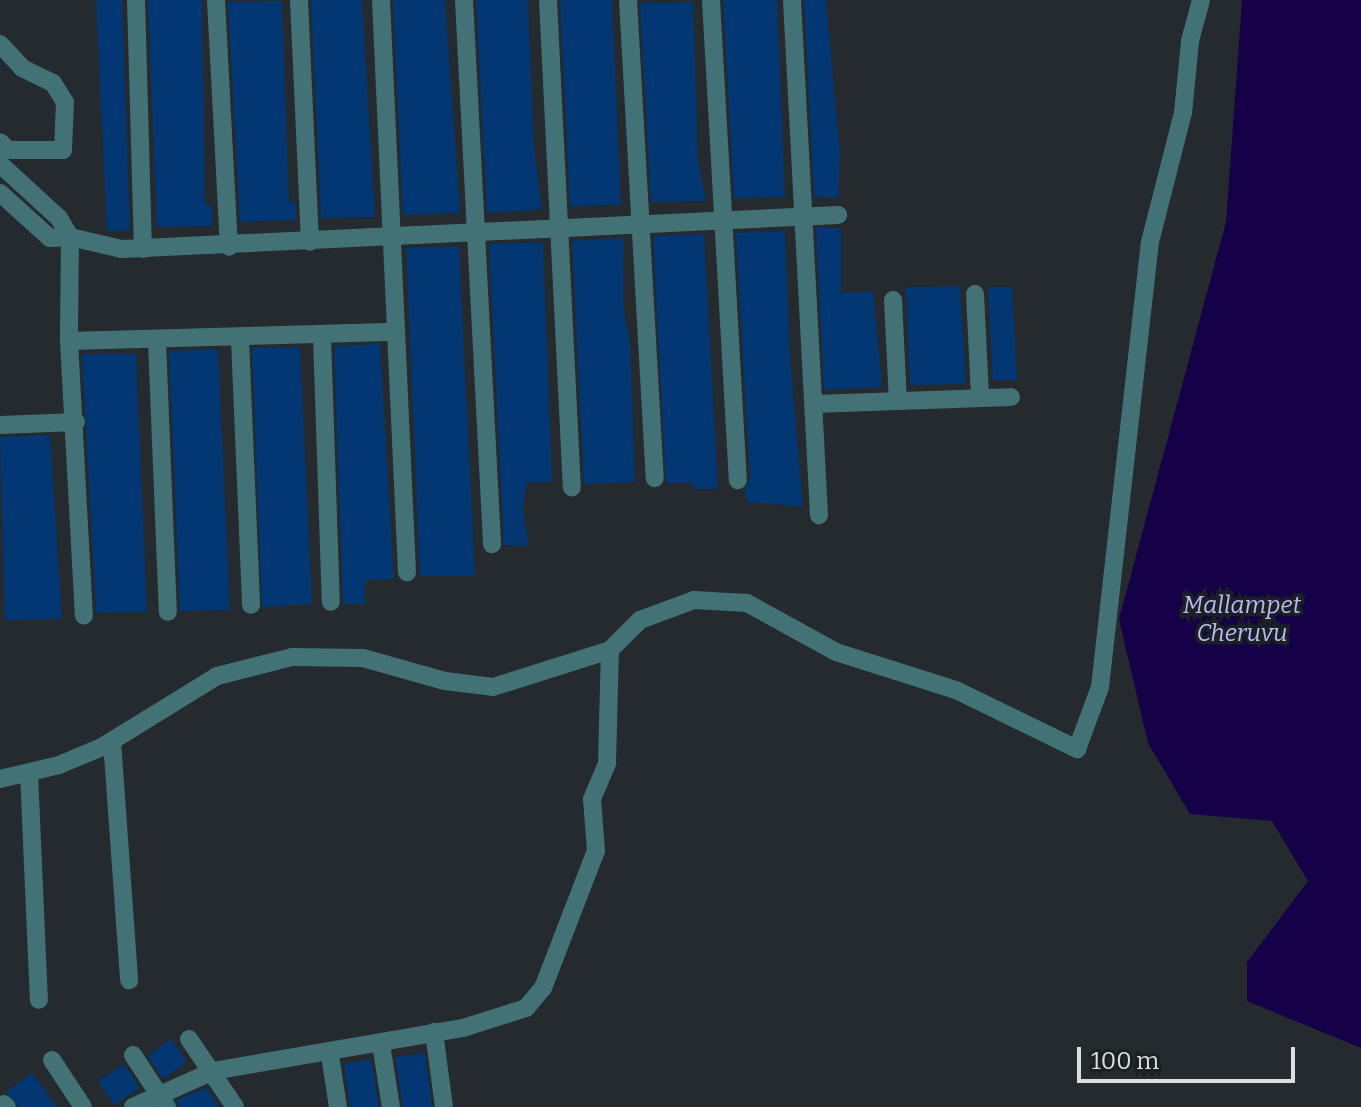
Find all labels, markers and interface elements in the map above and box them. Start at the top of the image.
water label: Mallampet Cheruvu [1183,592,1301,648]
scale bar [1081,1031,1299,1081]
text: 100 m [1091,1047,1159,1075]

